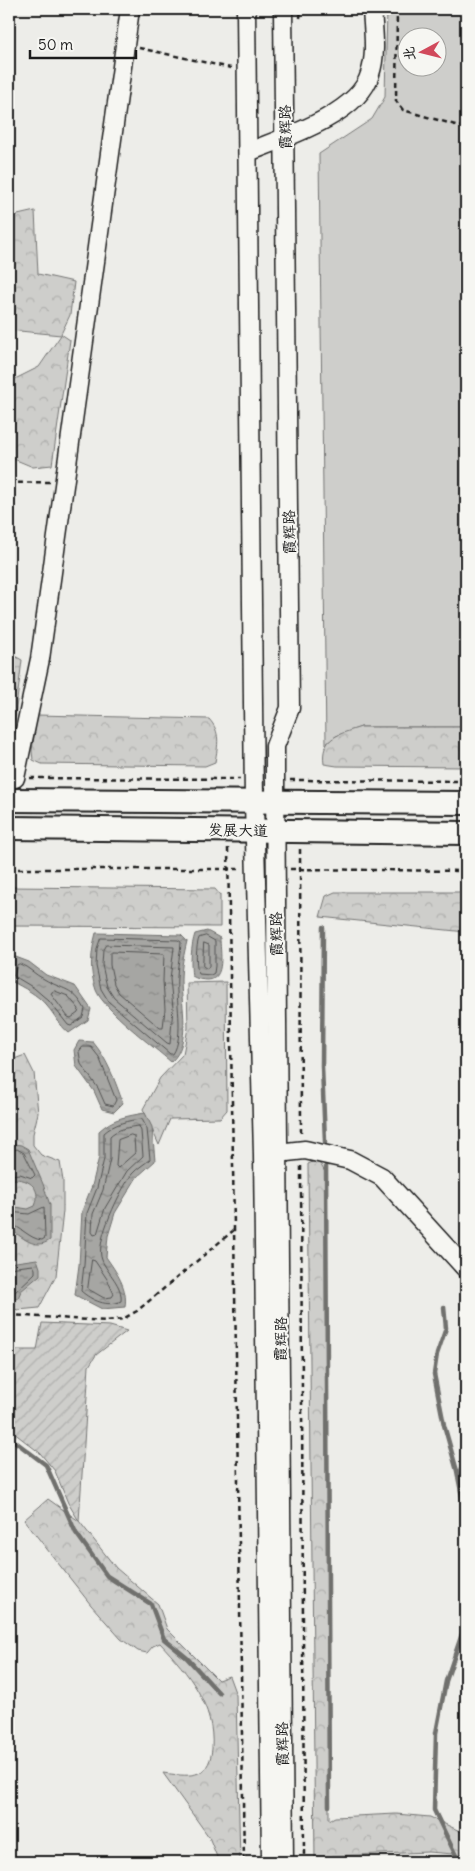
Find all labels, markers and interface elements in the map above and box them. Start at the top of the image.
scale bar [30,28,136,60]
north arrow [398,28,448,78]
text: 50 m [38,35,73,54]
text: 北 [399,46,419,62]
street label: 霞辉路 [275,104,295,150]
street label: 霞辉路 [279,509,299,555]
street label: 发展大道 [208,820,268,840]
street label: 霞辉路 [266,911,286,957]
street label: 霞辉路 [271,1316,290,1362]
street label: 霞辉路 [272,1721,292,1767]

